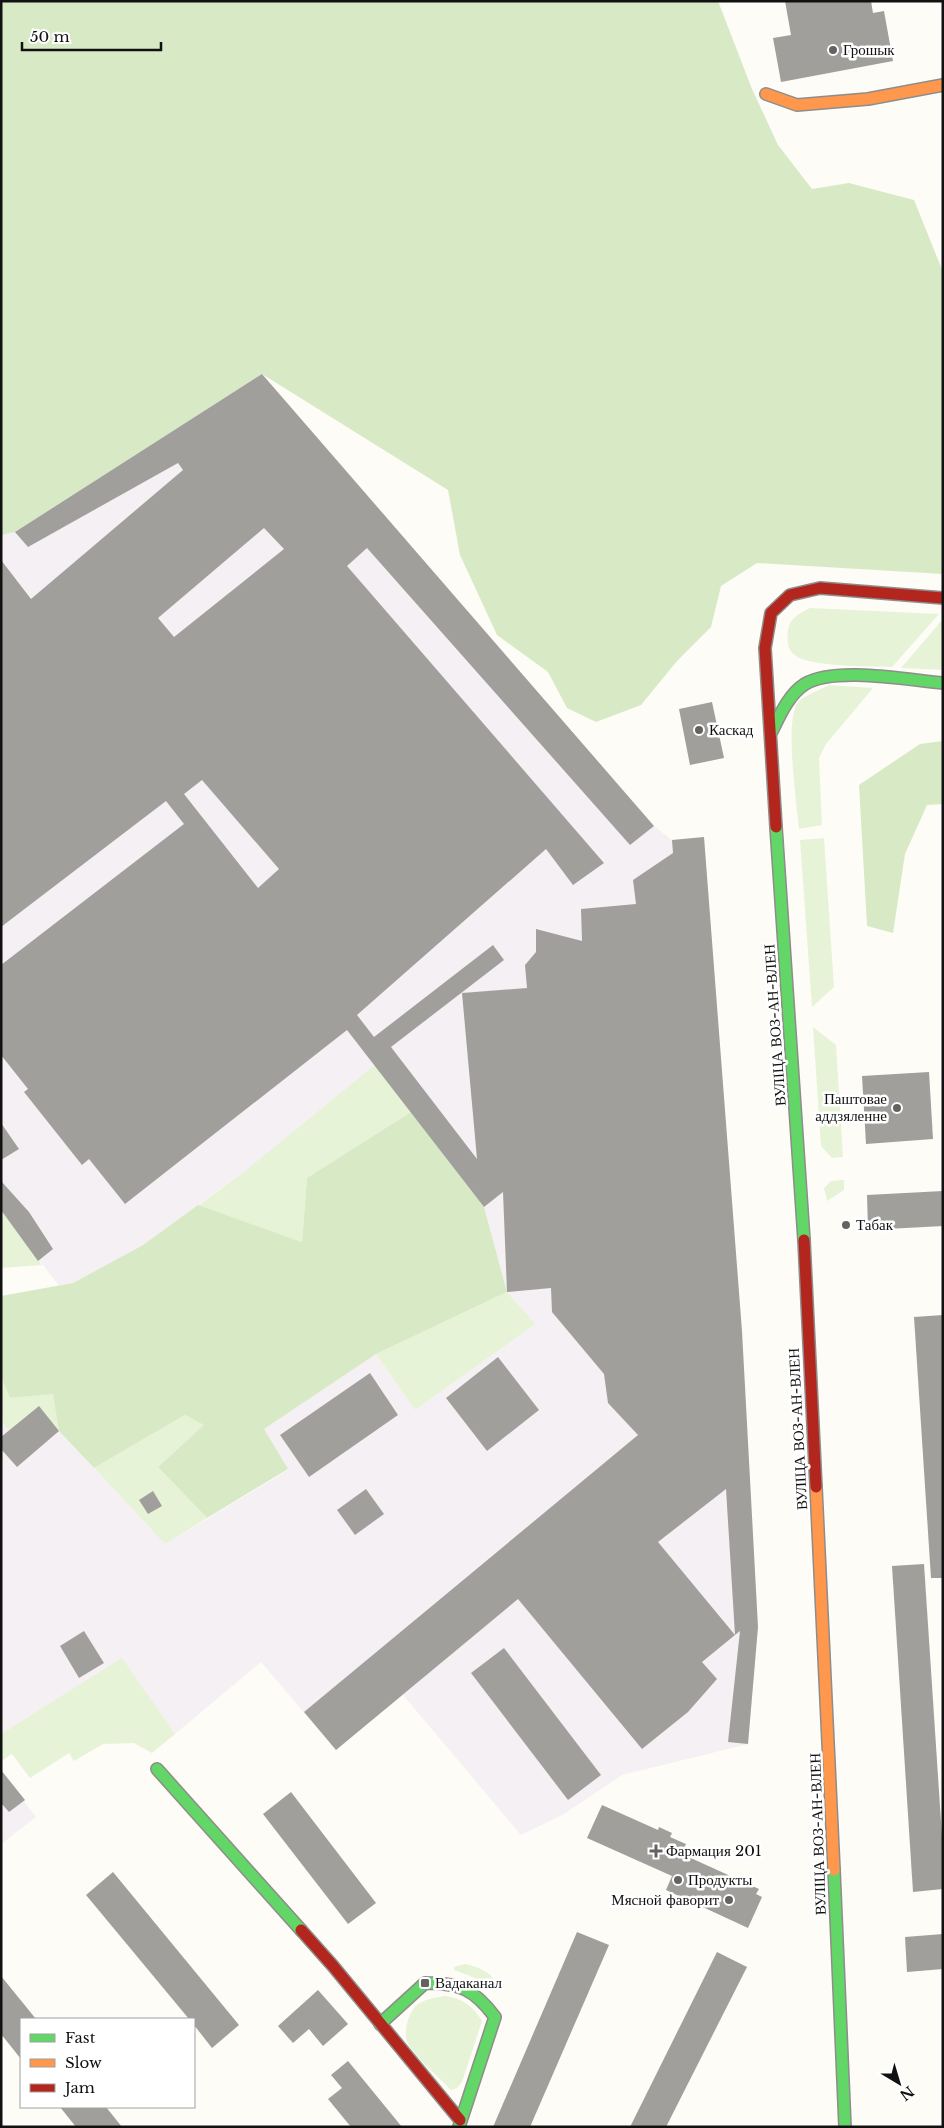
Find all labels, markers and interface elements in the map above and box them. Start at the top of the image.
scale bar [22,20,161,52]
text: 50 m [30,27,70,46]
place label: Грошык [843,40,895,59]
marker: Грошык [827,44,839,56]
place label: Каскад [709,720,754,739]
marker: Каскад [693,724,705,736]
street label: ВУЛІЦА ВОЗ-АН-ВЛЕН [759,943,790,1107]
place label: Паштовае аддзяленне [815,1089,887,1125]
marker: Паштовае аддзяленне [891,1102,903,1114]
place label: Табак [856,1215,894,1234]
marker: Табак [840,1219,852,1231]
street label: ВУЛІЦА ВОЗ-АН-ВЛЕН [784,1347,811,1511]
street label: ВУЛІЦА ВОЗ-АН-ВЛЕН [805,1752,830,1915]
place label: Фармация 201 [666,1841,762,1860]
marker: Фармация 201 [650,1845,662,1857]
place label: Продукты [688,1870,752,1889]
marker: Продукты [672,1874,684,1886]
place label: Мясной фаворит [611,1890,719,1909]
marker: Мясной фаворит [723,1894,735,1906]
place label: Вадаканал [435,1973,502,1992]
marker: Вадаканал [419,1977,431,1989]
legend [20,2018,195,2108]
text: Fast [65,2028,96,2047]
text: Slow [65,2053,102,2072]
north arrow [874,2058,924,2108]
text: Jam [63,2078,95,2097]
text: N [896,2082,918,2104]

